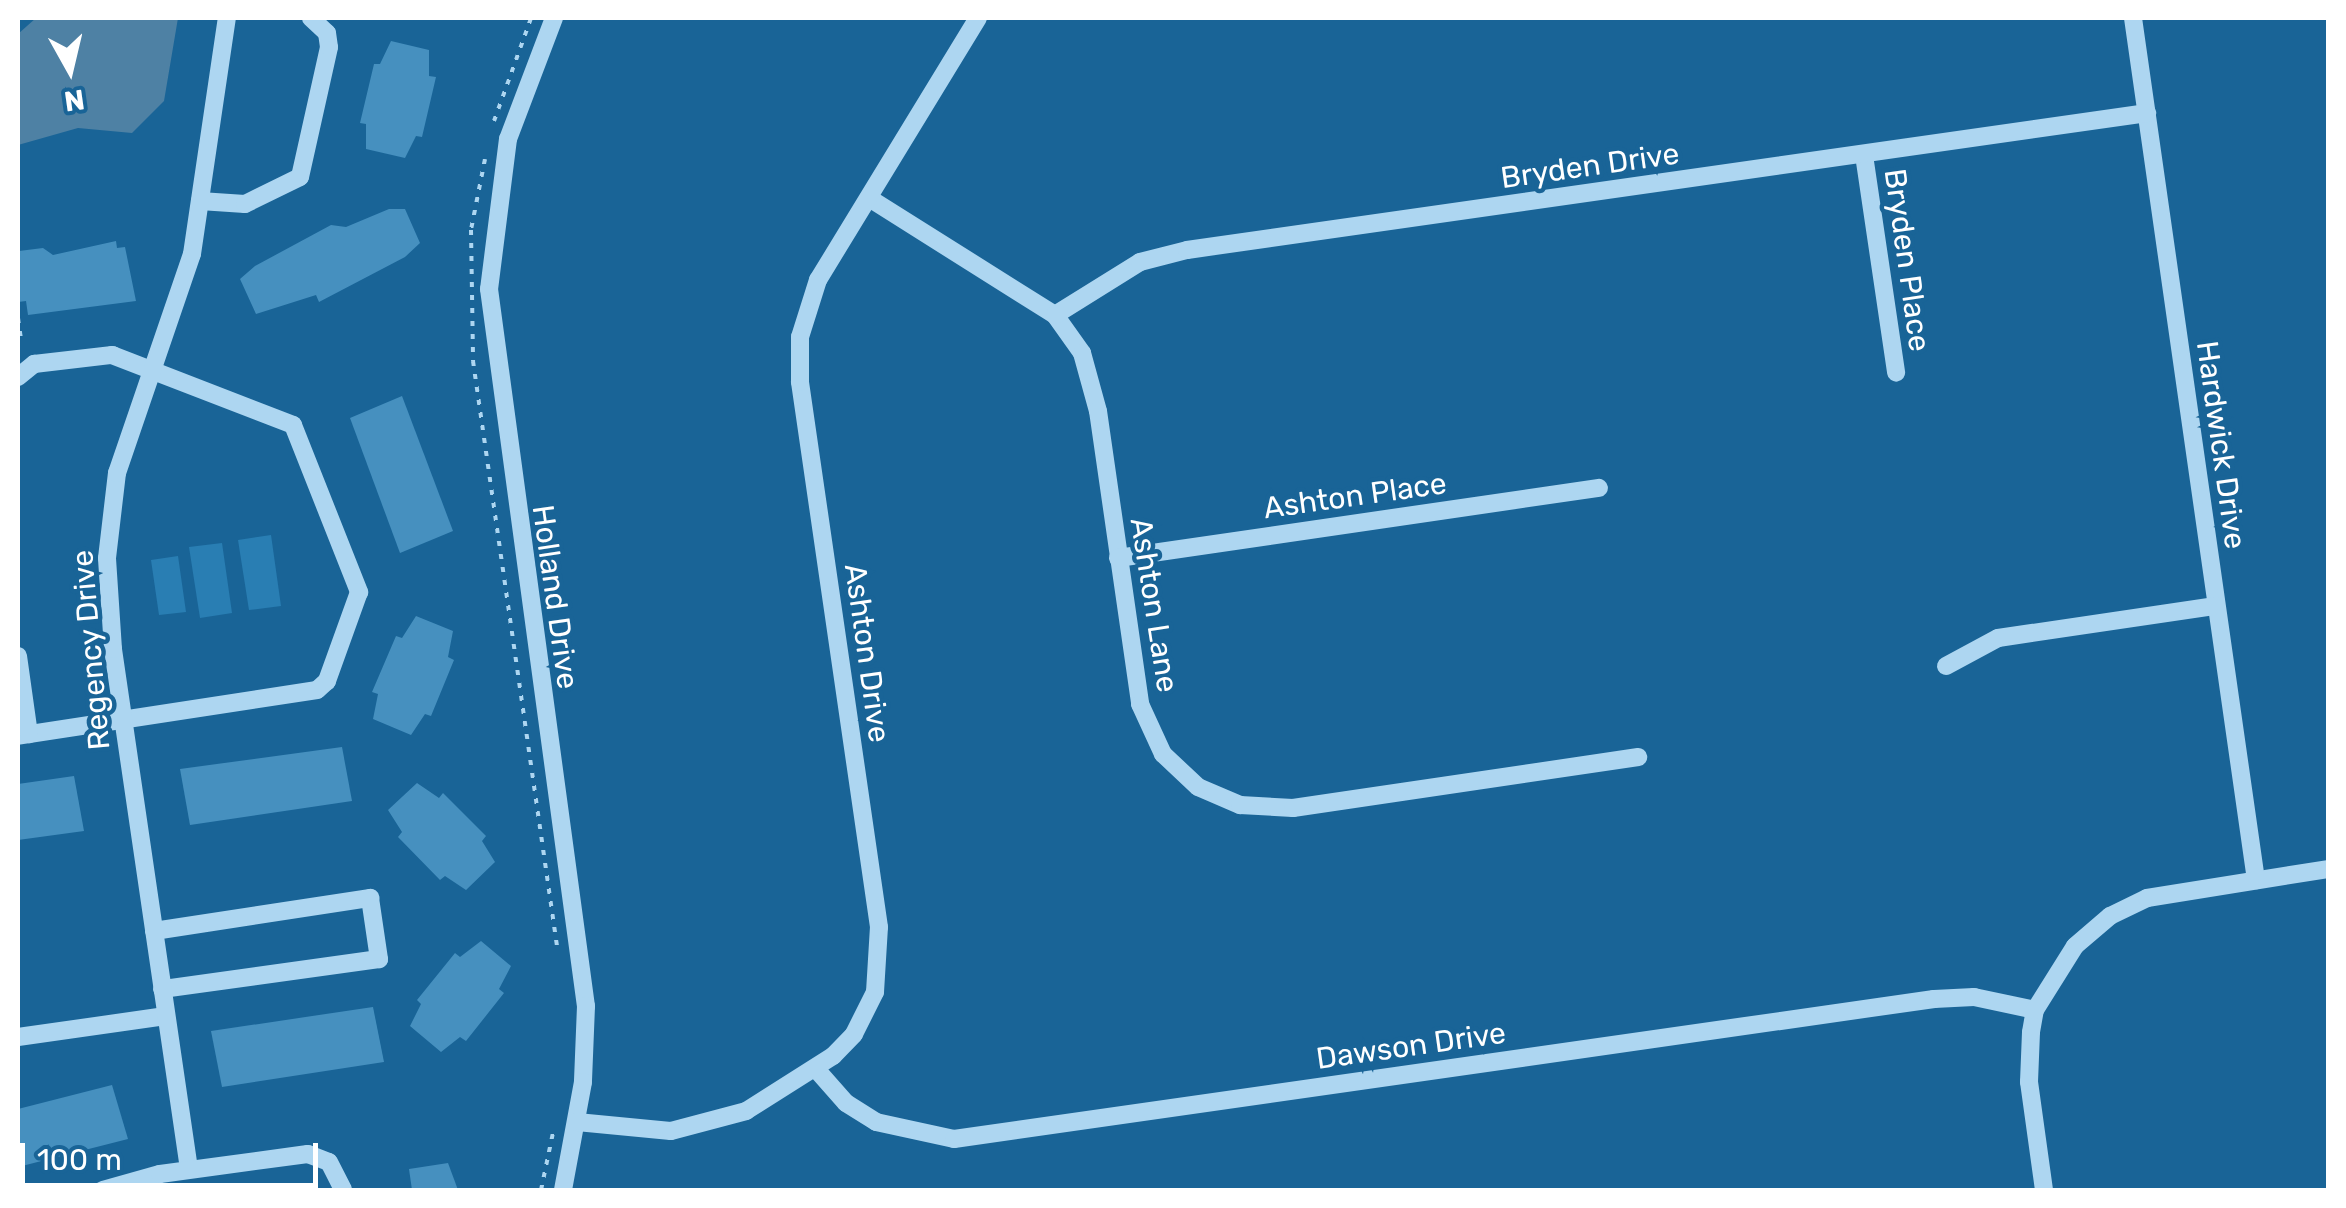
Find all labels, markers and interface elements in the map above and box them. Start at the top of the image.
north arrow [20,20,120,120]
text: N [62,82,87,118]
street label: Bryden Drive [1498,136,1682,196]
street label: Bryden Place [1876,166,1938,354]
street label: Hardwick Drive [2189,339,2253,551]
street label: Ashton Place [1261,465,1449,527]
street label: Holland Drive [524,503,586,691]
street label: Ashton Lane [1122,515,1186,695]
street label: Regency Drive [64,548,118,752]
street label: Ashton Drive [837,561,897,745]
street label: Dawson Drive [1314,1015,1508,1077]
scale bar [25,1123,322,1185]
text: 100 m [37,1142,122,1178]

